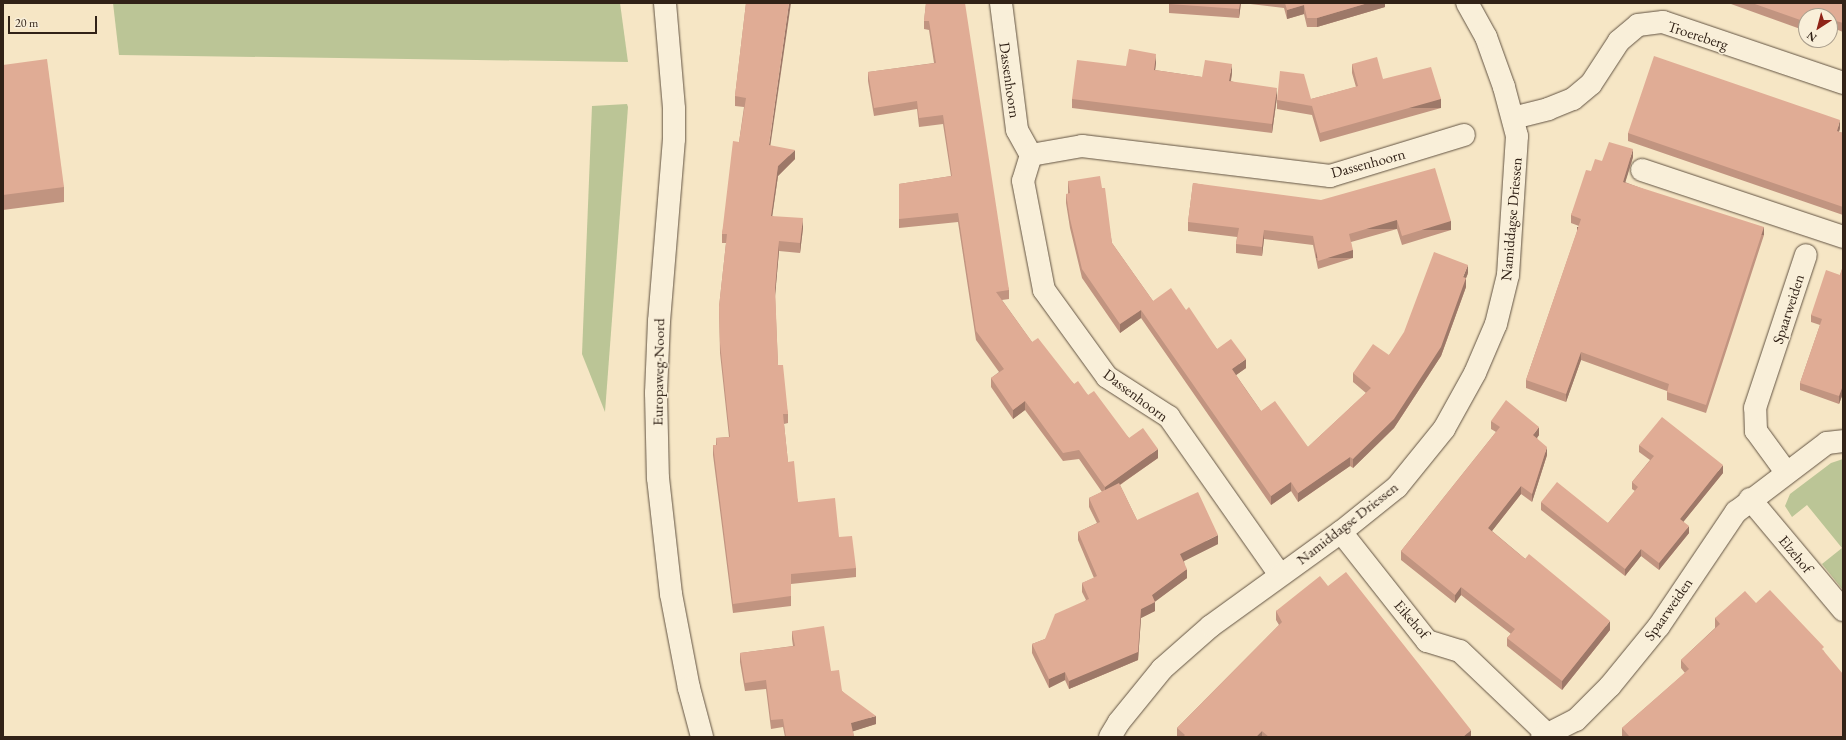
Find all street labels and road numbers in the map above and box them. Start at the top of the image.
street label: Troereberg [1665,17,1731,53]
street label: Dassenhoorn [996,41,1024,119]
street label: Dassenhoorn [1329,144,1407,182]
street label: Namiddagse Driessen [1497,157,1525,281]
street label: Spaarweiden [1768,272,1808,346]
street label: Europaweg-Noord [648,318,668,426]
street label: Dassenhoorn [1100,365,1172,425]
street label: Namiddagse Driessen [1293,478,1401,568]
street label: Elzehof [1775,532,1817,576]
street label: Spaarweiden [1640,574,1696,644]
street label: Eikehof [1390,596,1434,642]

